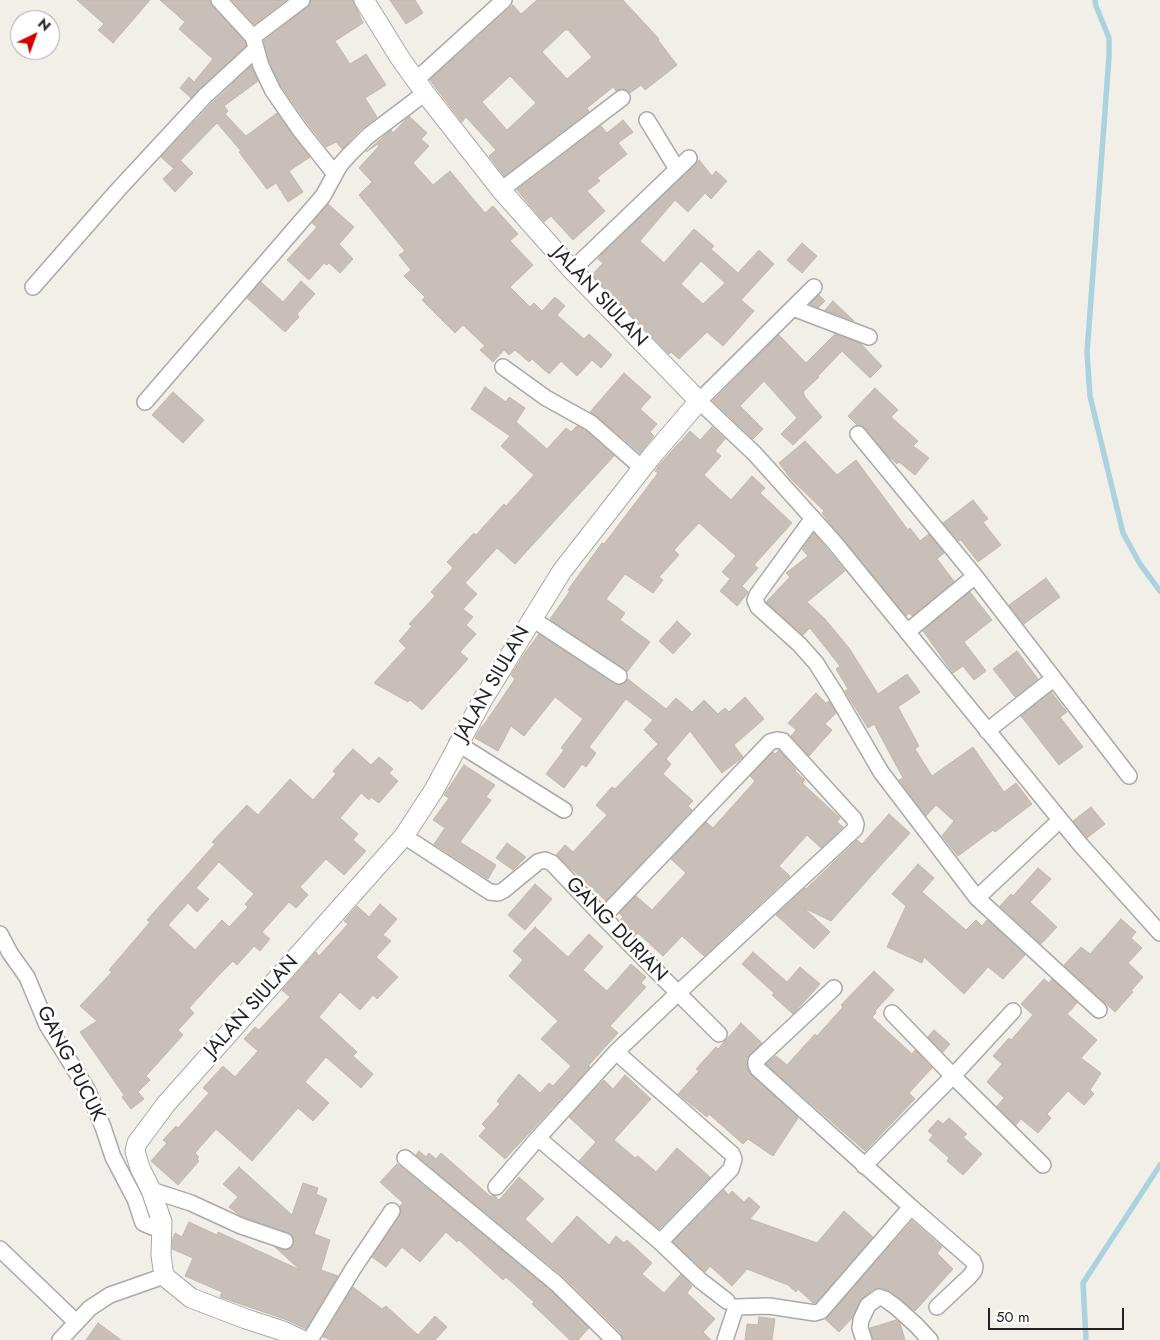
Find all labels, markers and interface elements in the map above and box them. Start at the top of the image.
north arrow [10,10,60,60]
text: N [34,13,55,36]
street label: JALAN SIULAN [546,242,652,352]
street label: JALAN SIULAN [450,622,536,746]
street label: GANG DURIAN [560,873,672,987]
street label: JALAN SIULAN [200,951,304,1063]
street label: GANG PUCUK [31,1002,109,1126]
scale bar [990,1298,1126,1330]
text: 50 m [996,1306,1030,1328]

